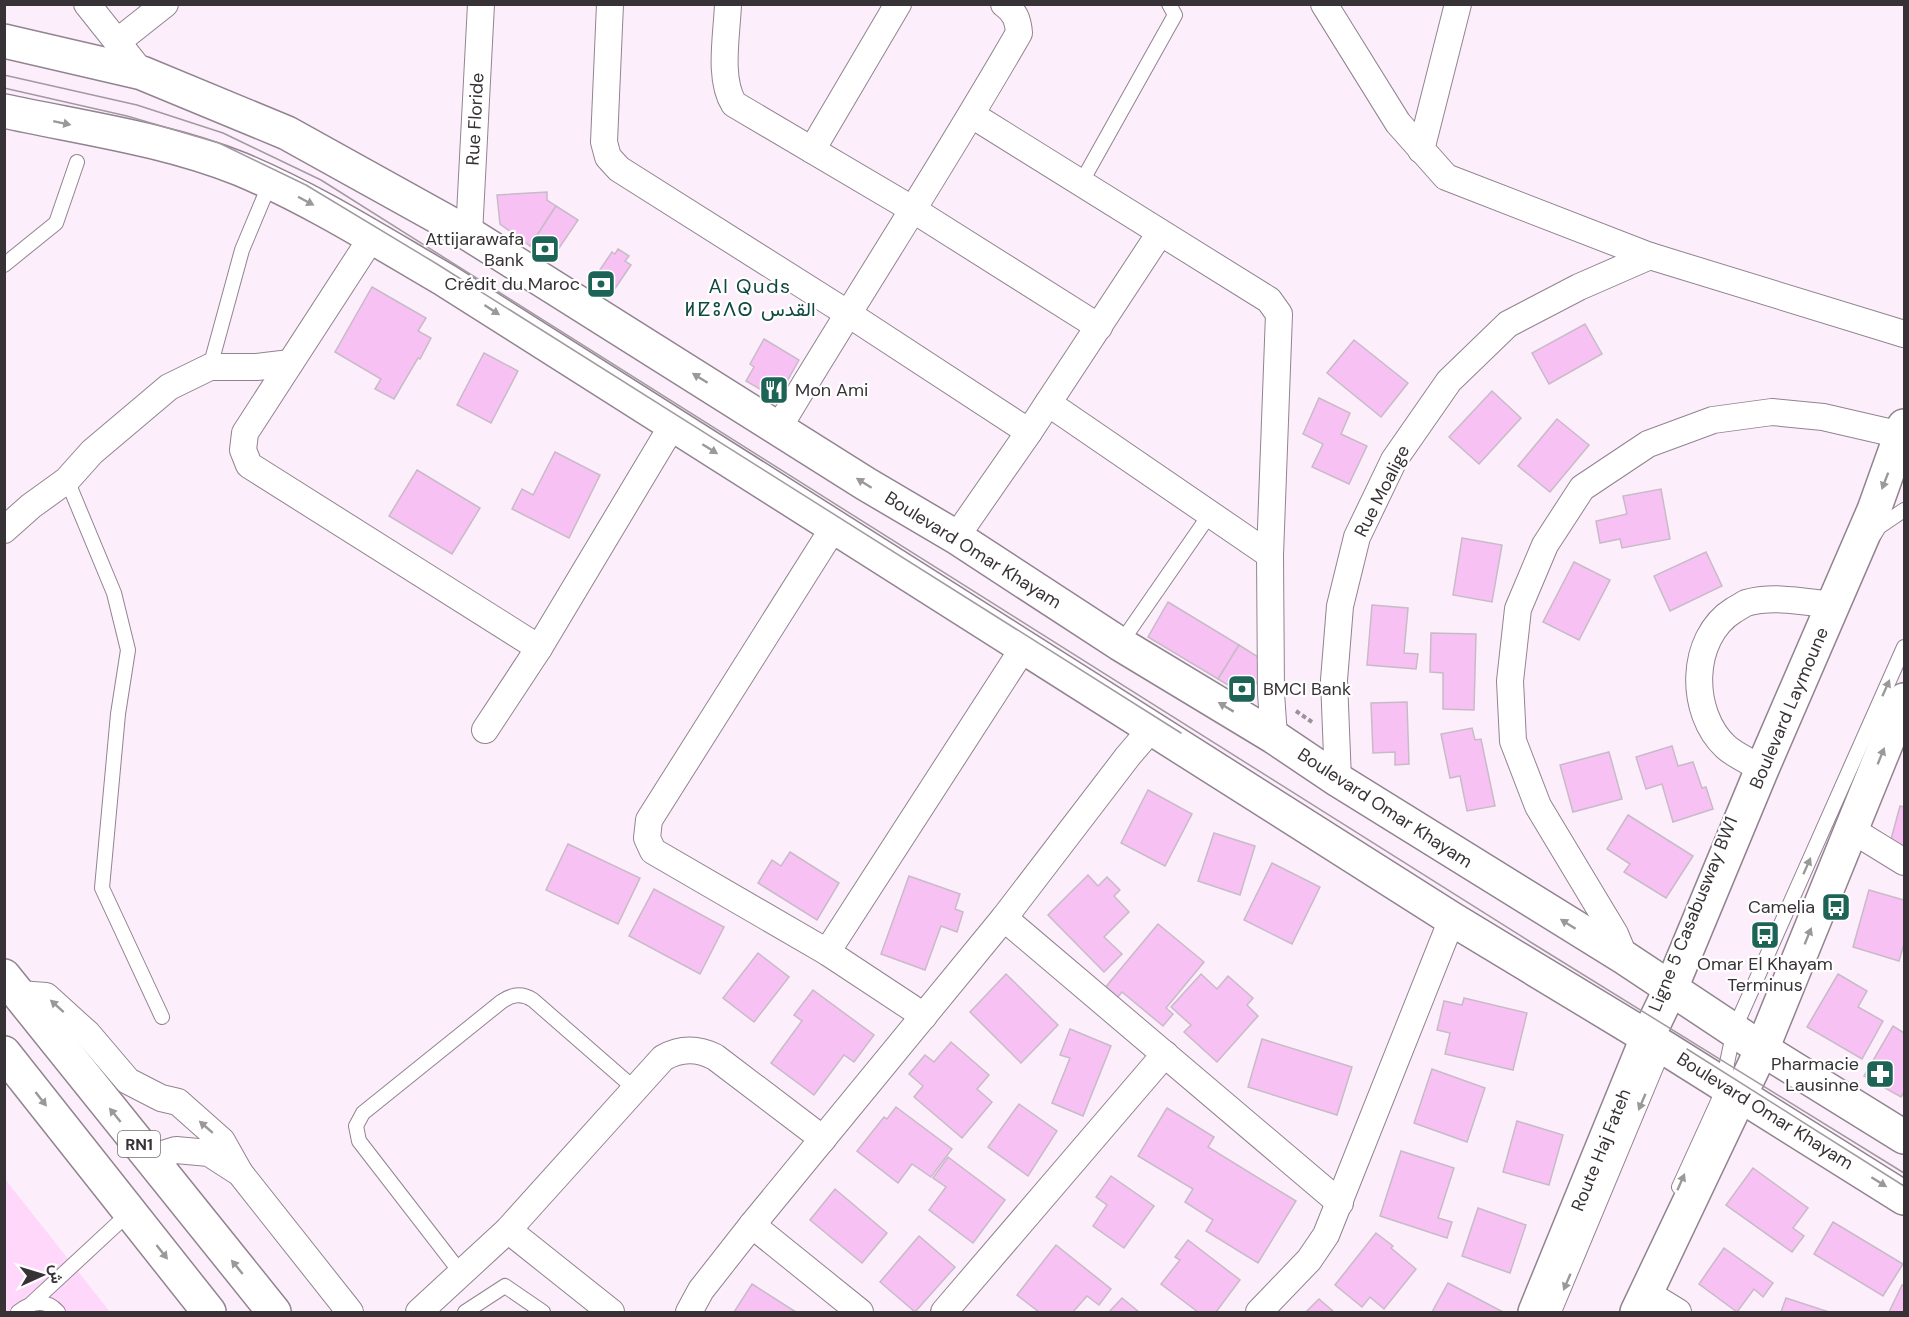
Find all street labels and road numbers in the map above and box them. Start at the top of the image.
street label: Rue Floride [461,72,489,166]
street label: Rue Moalige [1349,441,1415,541]
street label: Boulevard Omar Khayam [880,486,1066,614]
street label: Boulevard Laymoune [1744,623,1834,793]
street label: Boulevard Omar Khayam [1293,742,1477,874]
street label: Ligne 5 Casabusway BW1 [1643,813,1743,1015]
street label: Boulevard Omar Khayam [1672,1047,1858,1175]
street label: Route Haj Fateh [1566,1085,1636,1215]
road number: RN1 [118,1131,160,1157]

